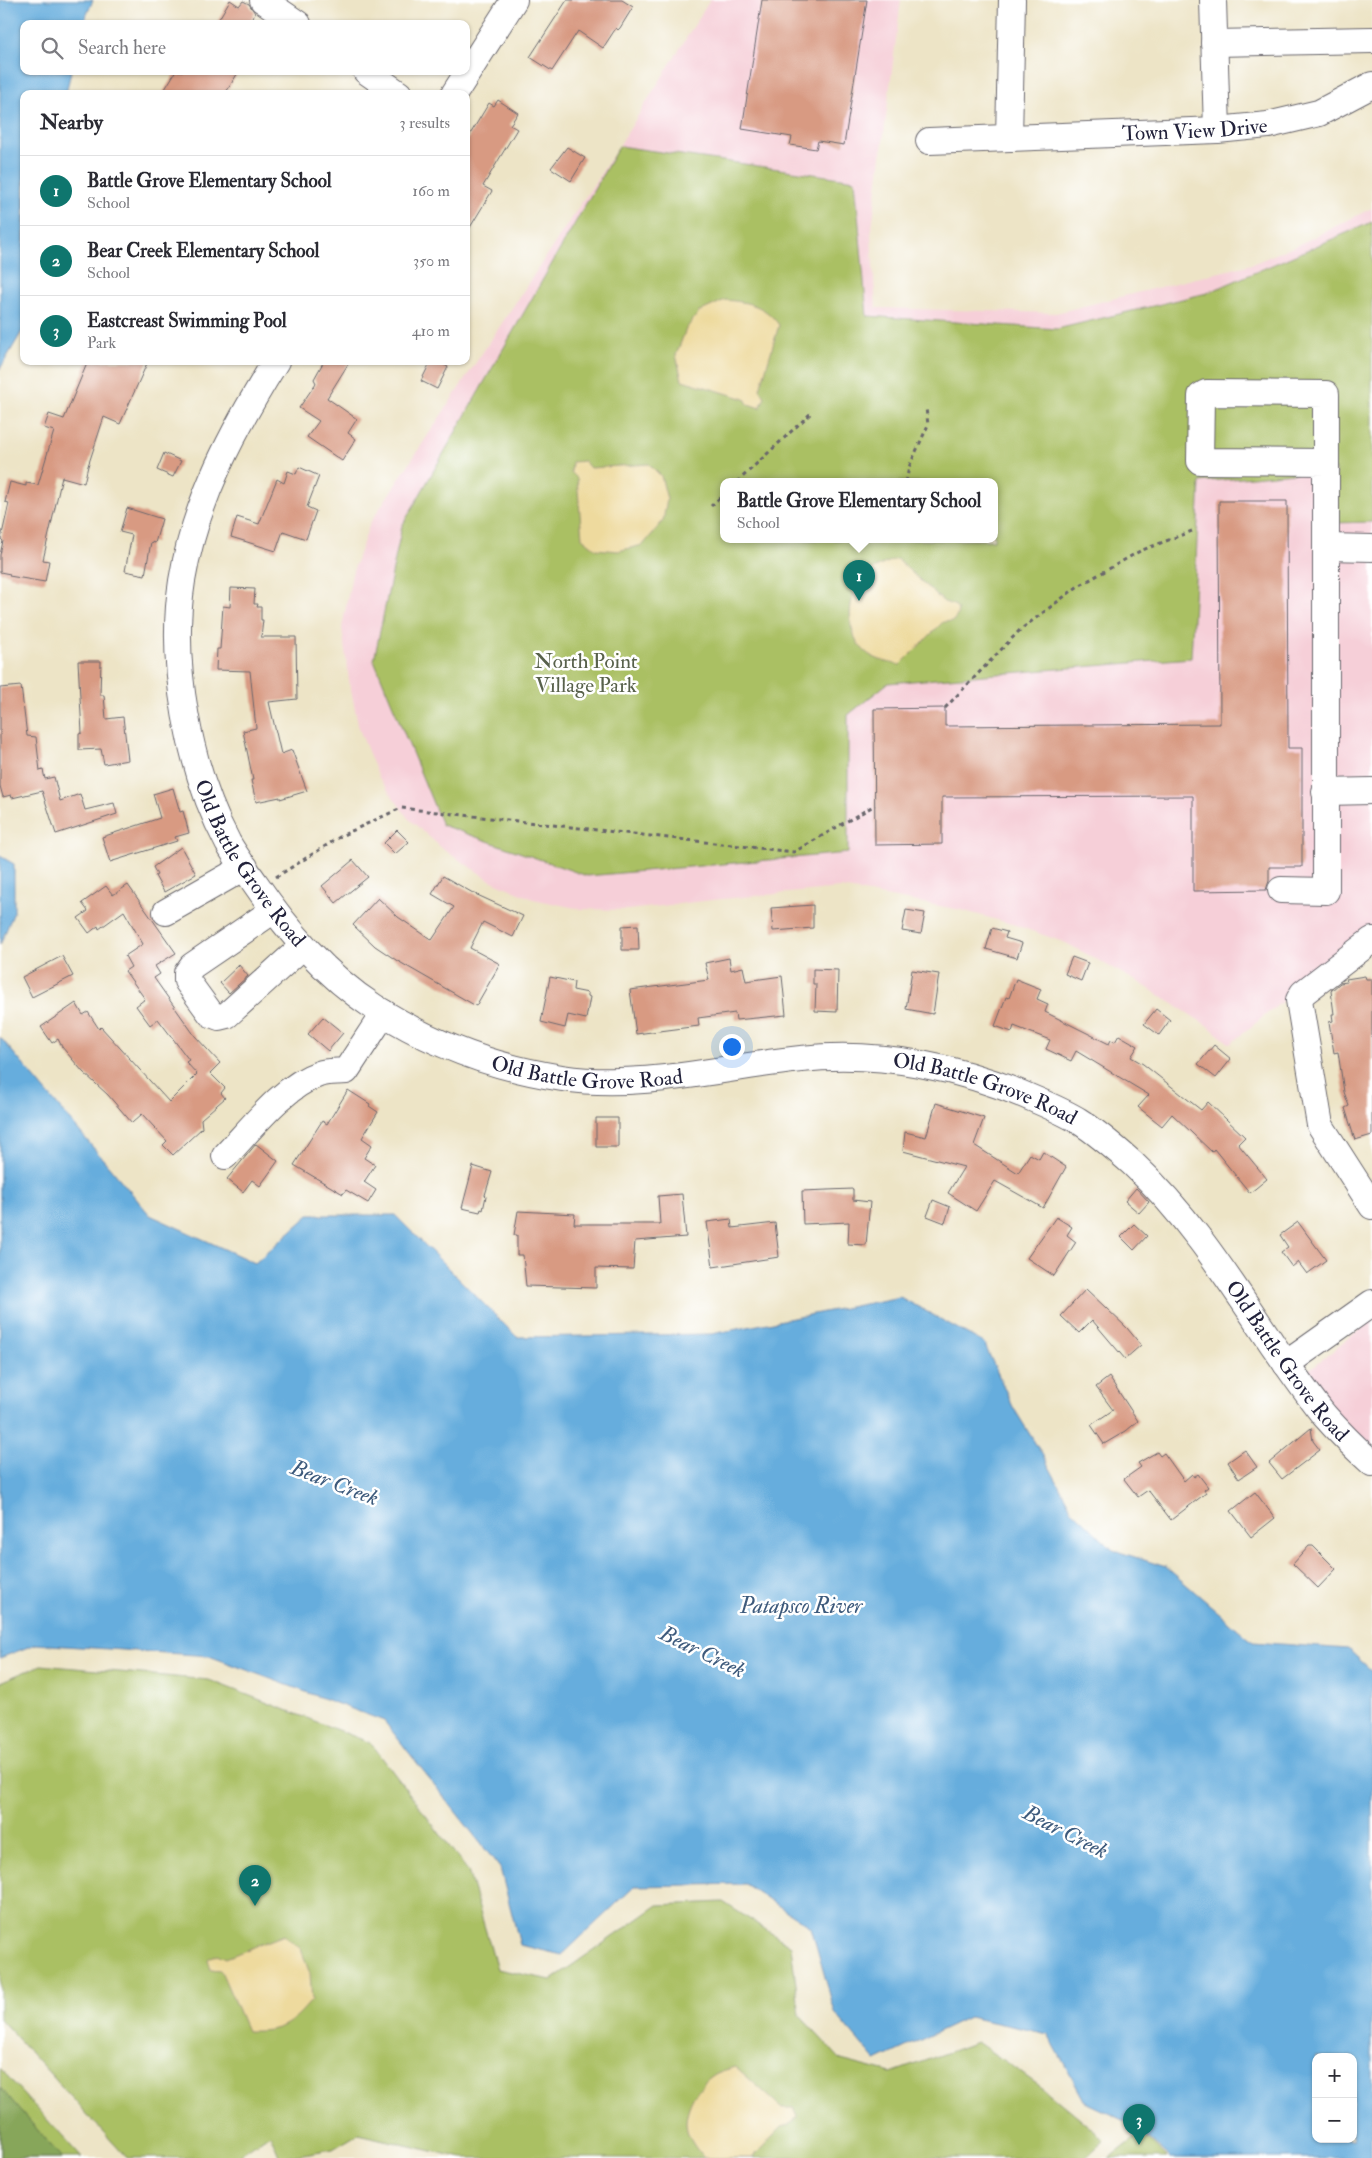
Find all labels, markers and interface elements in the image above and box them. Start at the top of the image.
search box [20,20,470,75]
icon: search [38,34,66,62]
text: Search here [78,36,166,60]
text: Nearby [40,109,103,136]
street label: Town View Drive [1122,112,1269,148]
text: 3 results [399,113,450,133]
text: Battle Grove Elementary School [87,169,332,193]
text: 1 [53,181,59,201]
text: 160 m [412,181,450,201]
text: School [87,193,130,213]
text: Bear Creek Elementary School [87,239,319,263]
text: 2 [52,251,60,271]
text: 350 m [413,251,450,271]
text: School [87,263,130,283]
text: Eastcreast Swimming Pool [87,309,287,333]
text: 3 [53,321,59,341]
text: 410 m [412,321,450,341]
text: Park [87,333,116,353]
popup [720,478,998,543]
text: Battle Grove Elementary School [737,489,981,513]
text: School [737,513,780,533]
pin: 1 [843,560,875,601]
park label: North Point Village Park [534,648,638,699]
street label: Old Battle Grove Road [188,776,312,953]
your location [719,1034,745,1060]
street label: Old Battle Grove Road [891,1047,1083,1132]
street label: Old Battle Grove Road [488,1050,685,1095]
street label: Old Battle Grove Road [1219,1275,1355,1448]
water label: Bear Creek [286,1453,382,1512]
water label: Patapsco River [739,1592,864,1620]
water label: Bear Creek [654,1619,750,1685]
water label: Bear Creek [1018,1798,1113,1865]
pin: 2 [239,1865,271,1906]
map controls [1312,2053,1357,2143]
button: + [1312,2053,1357,2098]
button: − [1312,2098,1357,2143]
pin: 3 [1123,2104,1155,2145]

